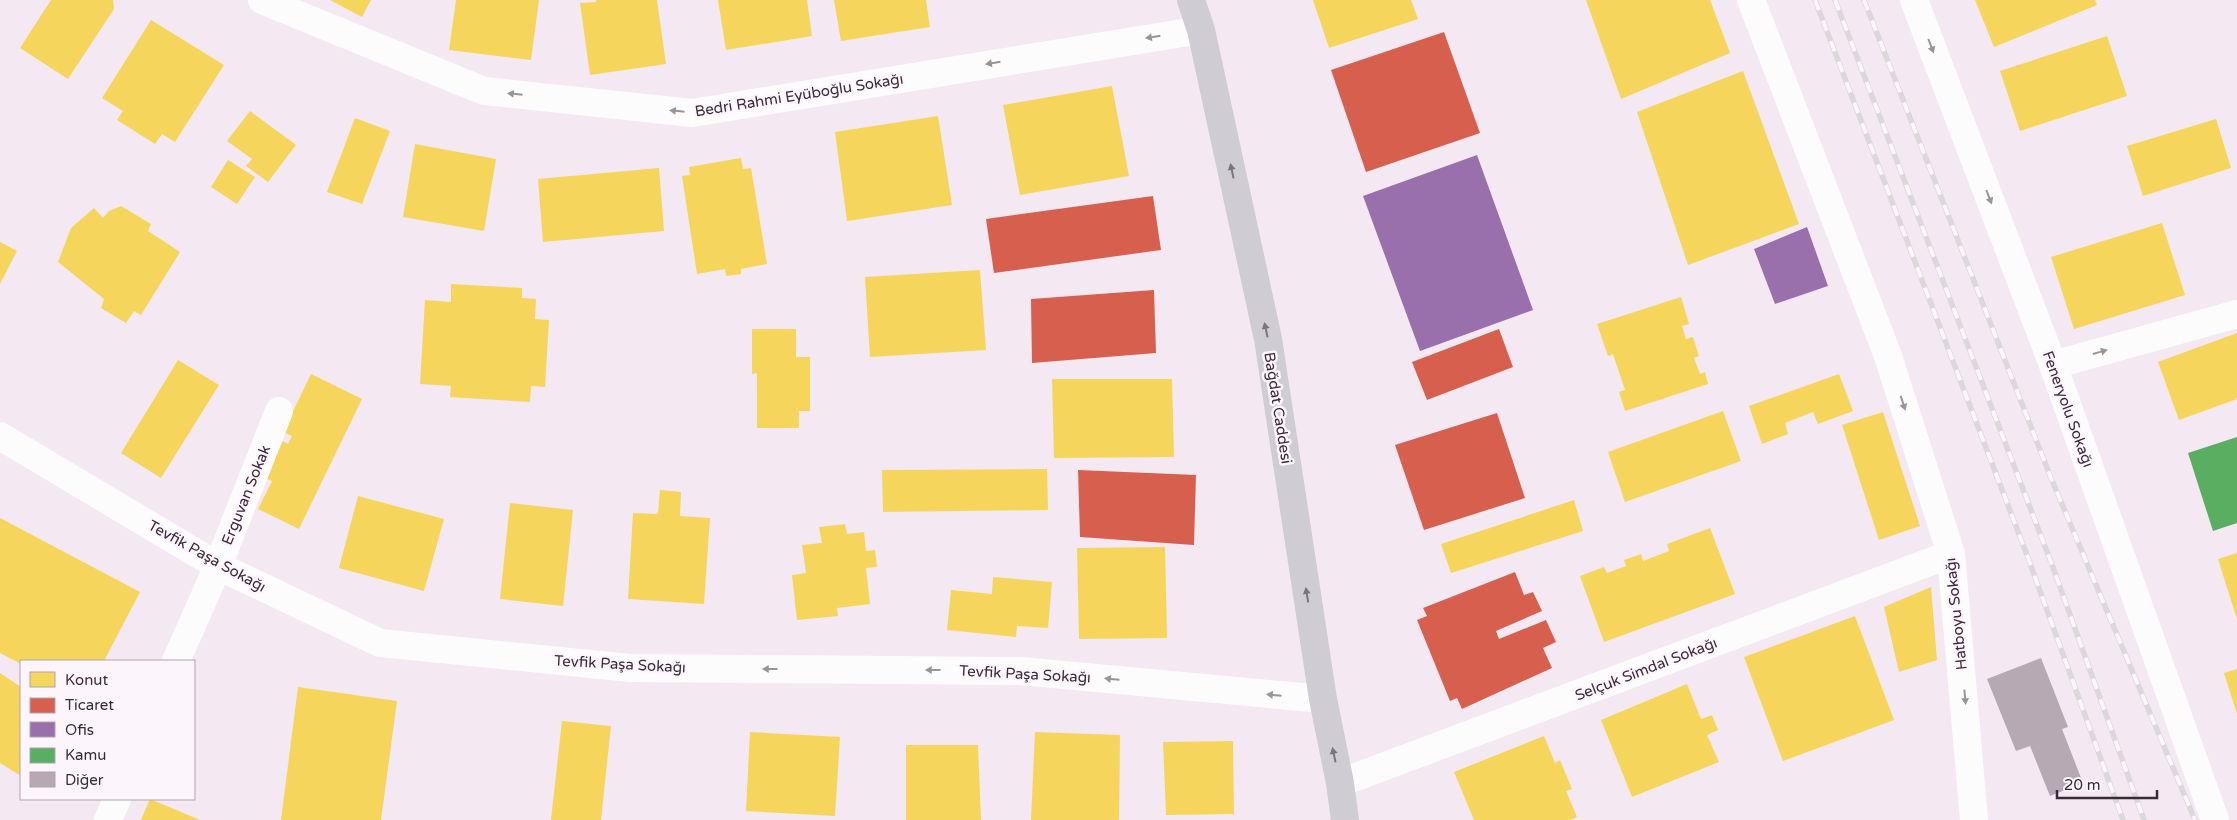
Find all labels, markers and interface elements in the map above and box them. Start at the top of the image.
one-way arrow [1145,33,1161,41]
one-way arrow [1928,38,1935,53]
one-way arrow [984,60,1000,68]
street label: Bedri Rahmi Eyüboğlu Sokağı [694,70,904,120]
one-way arrow [507,90,523,98]
one-way arrow [669,107,685,115]
one-way arrow [1227,163,1235,179]
one-way arrow [1986,190,1993,205]
one-way arrow [1262,323,1270,338]
street label: Feneryolu Sokağı [2039,348,2097,470]
one-way arrow [2092,348,2108,356]
street label: Bağdat Caddesi [1260,351,1296,465]
one-way arrow [1900,395,1908,410]
street label: Erguvan Sokak [218,443,274,547]
street label: Tevfik Paşa Sokağı [145,516,269,596]
street label: Hatboyu Sokağı [1941,557,1971,671]
one-way arrow [1302,586,1310,602]
street label: Selçuk Simdal Sokağı [1572,634,1720,704]
street label: Tevfik Paşa Sokağı [554,652,686,676]
legend [20,660,195,800]
street label: Tevfik Paşa Sokağı [959,662,1091,686]
one-way arrow [762,665,778,673]
one-way arrow [924,666,940,674]
text: Konut [65,671,108,689]
one-way arrow [1104,675,1120,683]
one-way arrow [1961,689,1969,705]
one-way arrow [1266,690,1282,698]
text: Ticaret [65,696,114,714]
text: Ofis [65,721,94,739]
text: Kamu [65,746,106,764]
one-way arrow [1330,747,1338,762]
scale bar [2057,768,2157,800]
text: Diğer [65,771,104,789]
text: 20 m [2064,776,2101,794]

